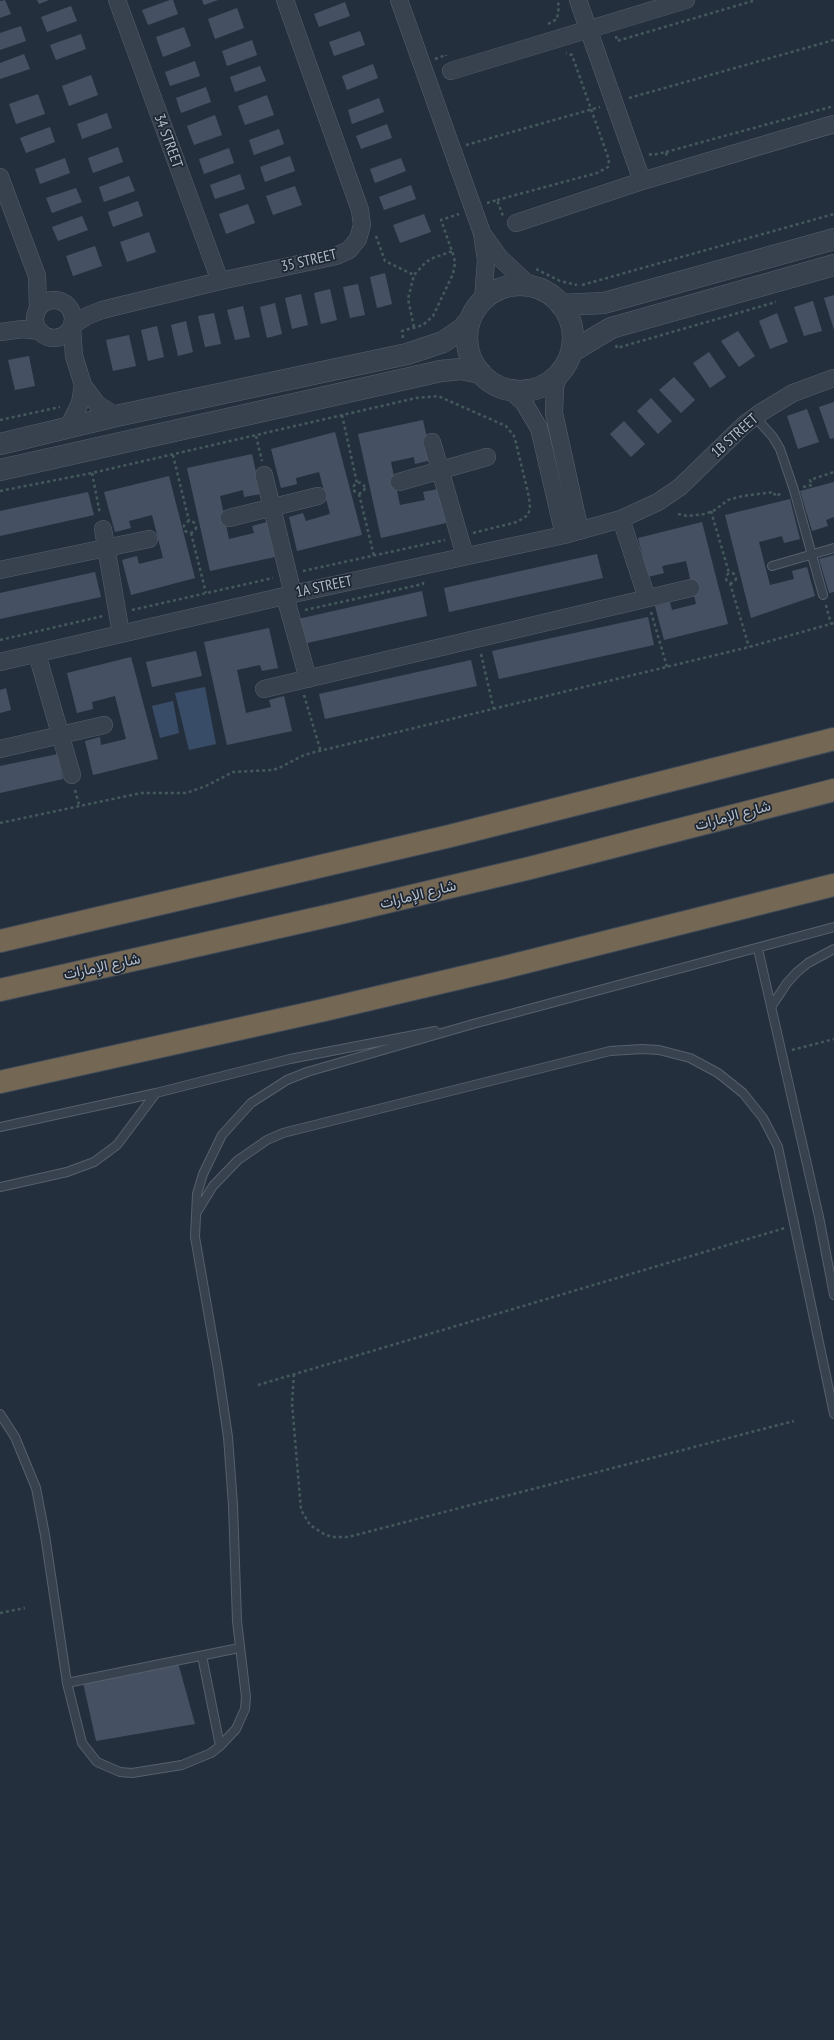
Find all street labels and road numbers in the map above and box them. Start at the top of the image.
street label: 34 STREET [150,111,186,171]
street label: 35 STREET [279,246,339,276]
street label: 1B STREET [708,410,762,462]
street label: 1A STREET [294,572,354,602]
street label: شارع الإمارات [693,797,773,835]
street label: شارع الإمارات [378,877,458,913]
street label: شارع الإمارات [62,950,142,984]

